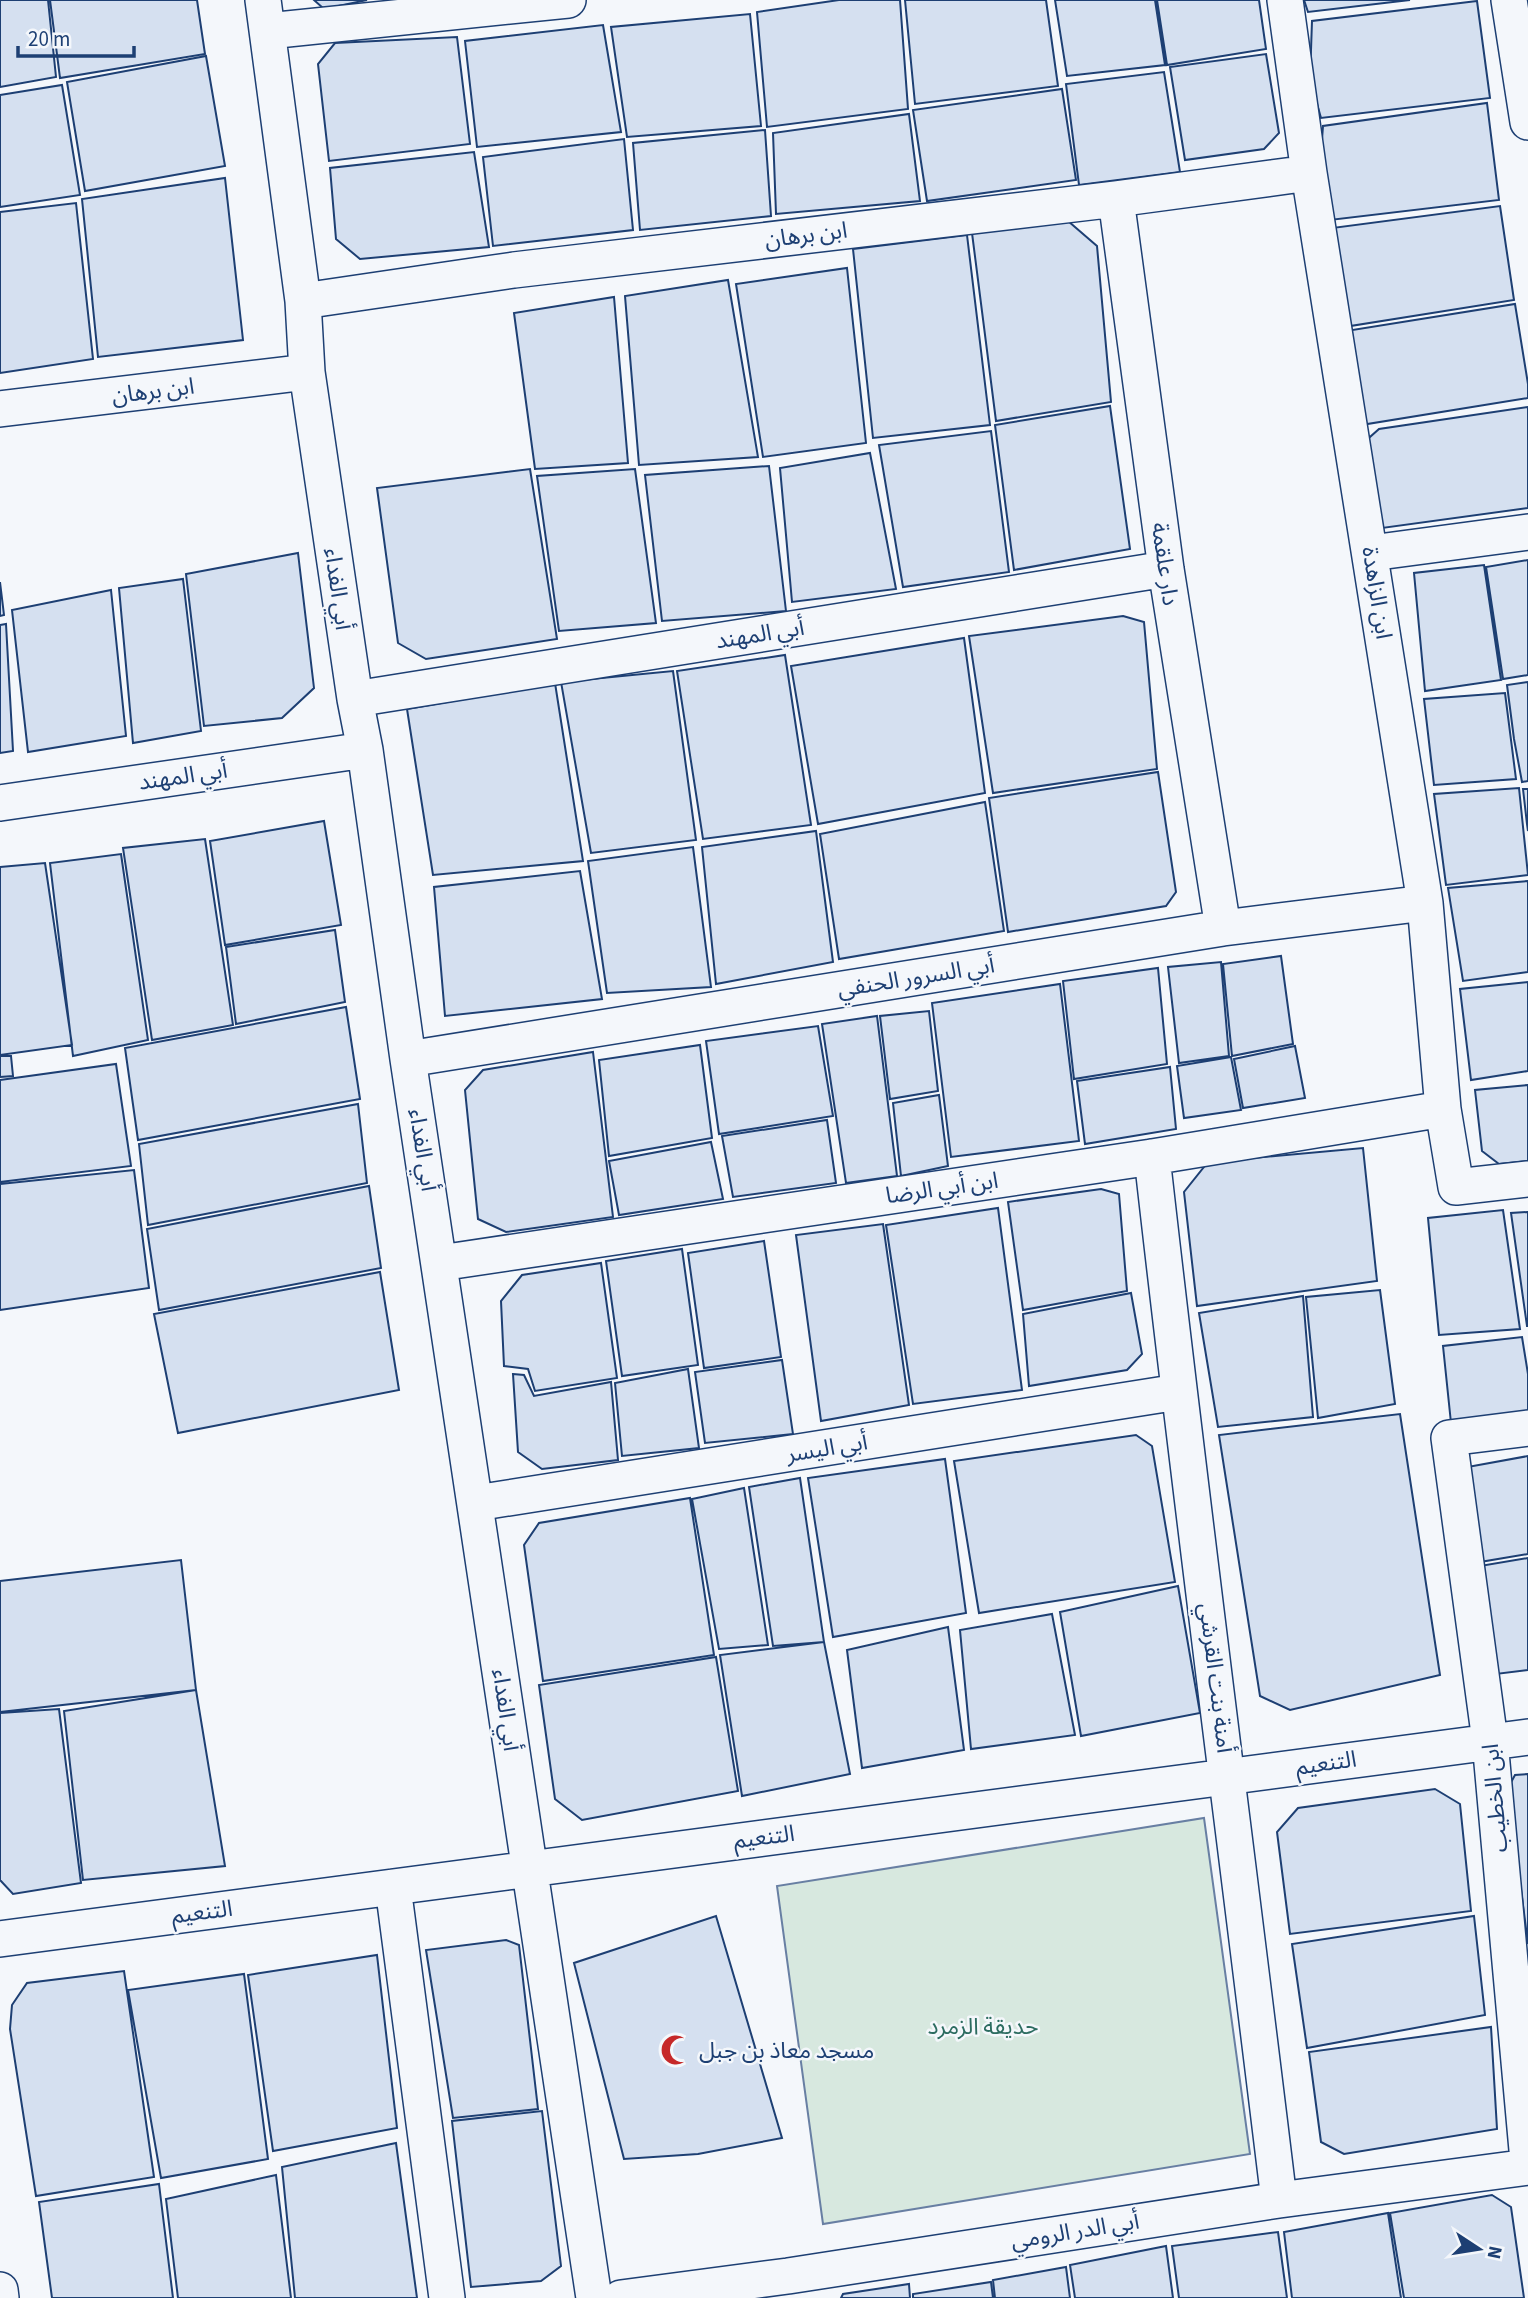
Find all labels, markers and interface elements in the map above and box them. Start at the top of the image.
scale bar [18,14,133,58]
text: 20 m [28,24,70,54]
street label: ابن برهان [763,214,849,256]
street label: ابن برهان [110,370,196,412]
street label: دار علقمة [1143,520,1187,608]
street label: ابن الزاهدة [1353,544,1401,642]
street label: أبي الفداء [316,546,360,633]
street label: أبي المهند [713,611,807,658]
street label: أبي المهند [136,753,230,799]
street label: أبي السرور الحنفي [835,948,997,1006]
street label: أبي الفداء [400,1106,446,1194]
street label: ابن أبي الرضا [883,1164,1001,1213]
street label: أبي اليسر [783,1425,870,1471]
street label: أمنة بنت القرشي [1190,1601,1242,1755]
street label: أبي الفداء [484,1667,528,1754]
street label: التنعيم [1293,1742,1359,1784]
street label: ابن الخطيب [1474,1742,1516,1854]
street label: التنعيم [732,1817,796,1857]
street label: التنعيم [170,1892,234,1932]
park label: حديقة الزمرد [928,2010,1038,2043]
mosque icon: مسجد معاذ بن جبل [659,2033,693,2067]
place label: مسجد معاذ بن جبل [699,2034,874,2067]
street label: أبي الدر الرومي [1008,2205,1142,2258]
north arrow [1444,2214,1514,2284]
text: N [1480,2243,1509,2261]

